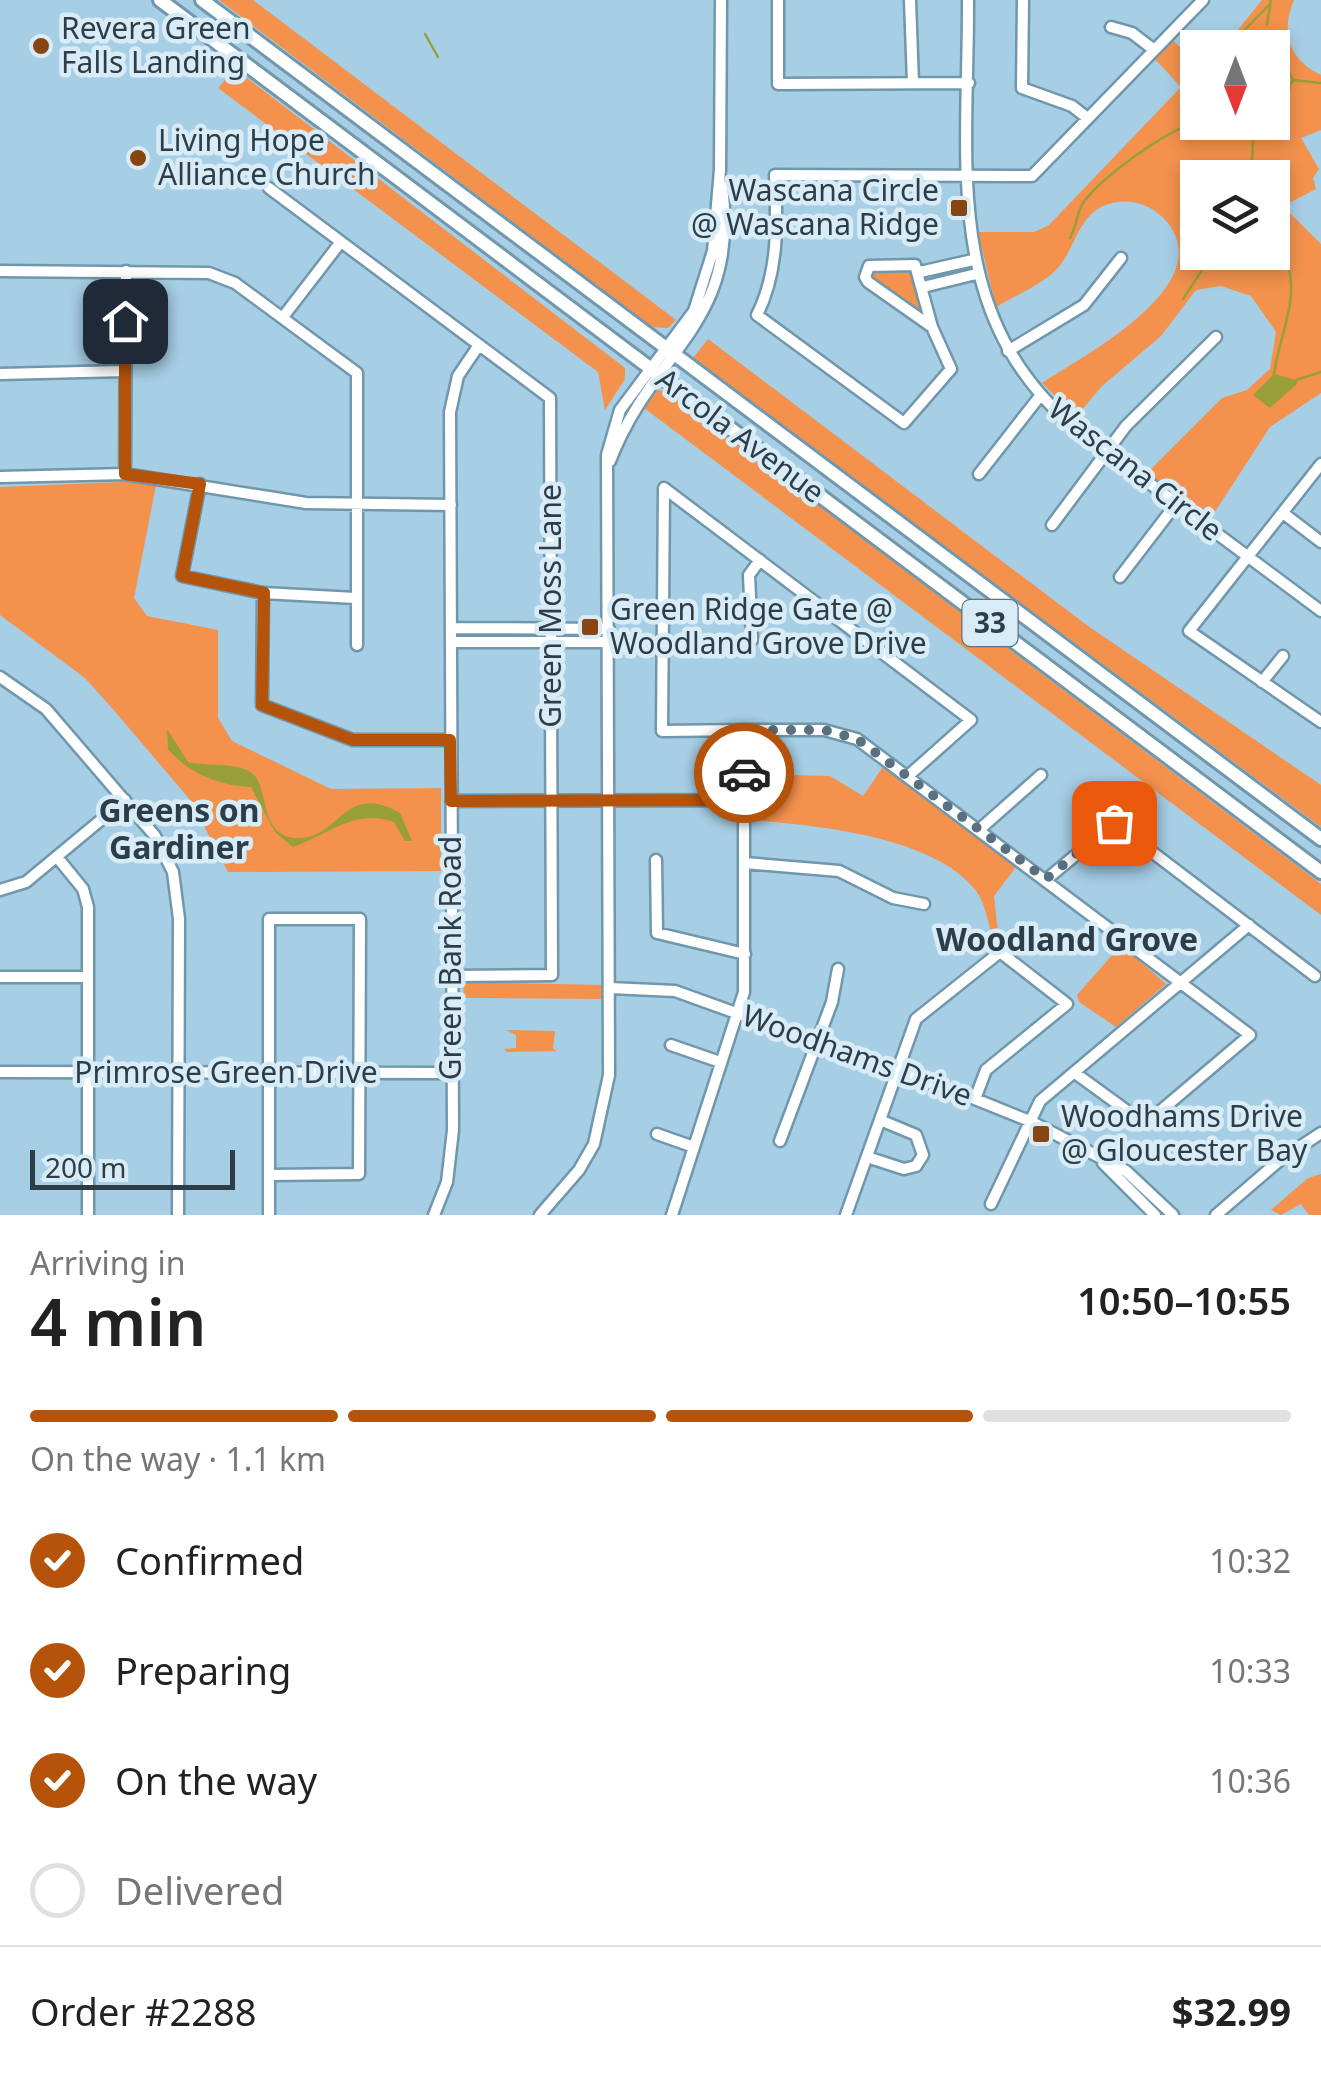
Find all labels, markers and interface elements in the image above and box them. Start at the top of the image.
place label: Revera Green Falls Landing [61,7,251,82]
north arrow [1180,30,1290,140]
map controls [1180,30,1290,270]
marker: Revera Green Falls Landing [30,35,52,57]
place label: Living Hope Alliance Church [158,119,376,194]
marker: Living Hope Alliance Church [127,147,149,169]
button: layers [1180,160,1290,270]
place label: Wascana Circle @ Wascana Ridge [691,169,939,244]
marker: Wascana Circle @ Wascana Ridge [948,197,970,219]
pin [83,279,168,364]
icon: home [98,294,153,349]
street label: Arcola Avenue [648,358,834,512]
street label: Wascana Circle [1040,388,1231,550]
street label: Green Moss Lane [529,484,570,728]
place label: Green Ridge Gate @ Woodland Grove Drive [610,588,927,663]
road number: 33 [962,600,1018,646]
marker: Green Ridge Gate @ Woodland Grove Drive [579,616,601,638]
courier [694,723,794,823]
icon: car [717,746,772,801]
pin [1072,781,1157,866]
district label: Greens on Gardiner [98,788,260,868]
icon: bag [1087,796,1142,851]
street label: Green Bank Road [429,836,470,1080]
district label: Woodland Grove [936,917,1198,960]
street label: Woodhams Drive [737,994,978,1115]
street label: Primrose Green Drive [74,1051,378,1092]
place label: Woodhams Drive @ Gloucester Bay [1061,1095,1308,1170]
marker: Woodhams Drive @ Gloucester Bay [1030,1123,1052,1145]
scale bar [30,1145,235,1190]
text: 200 m [45,1148,127,1186]
text: Arriving in [30,1241,185,1284]
text: 10:50–10:55 [1077,1274,1291,1326]
text: 4 min [30,1277,206,1365]
text: On the way · 1.1 km [30,1437,326,1480]
icon: check [30,1533,85,1588]
text: Confirmed [115,1534,304,1586]
text: 10:32 [1209,1539,1291,1582]
icon: check [30,1643,85,1698]
text: Preparing [115,1644,291,1696]
text: 10:33 [1209,1649,1291,1692]
icon: check [30,1753,85,1808]
text: On the way [115,1754,317,1806]
text: 10:36 [1209,1759,1291,1802]
text: Delivered [115,1864,284,1916]
text: Order #2288 [30,1985,256,2037]
text: $32.99 [1172,1985,1291,2037]

